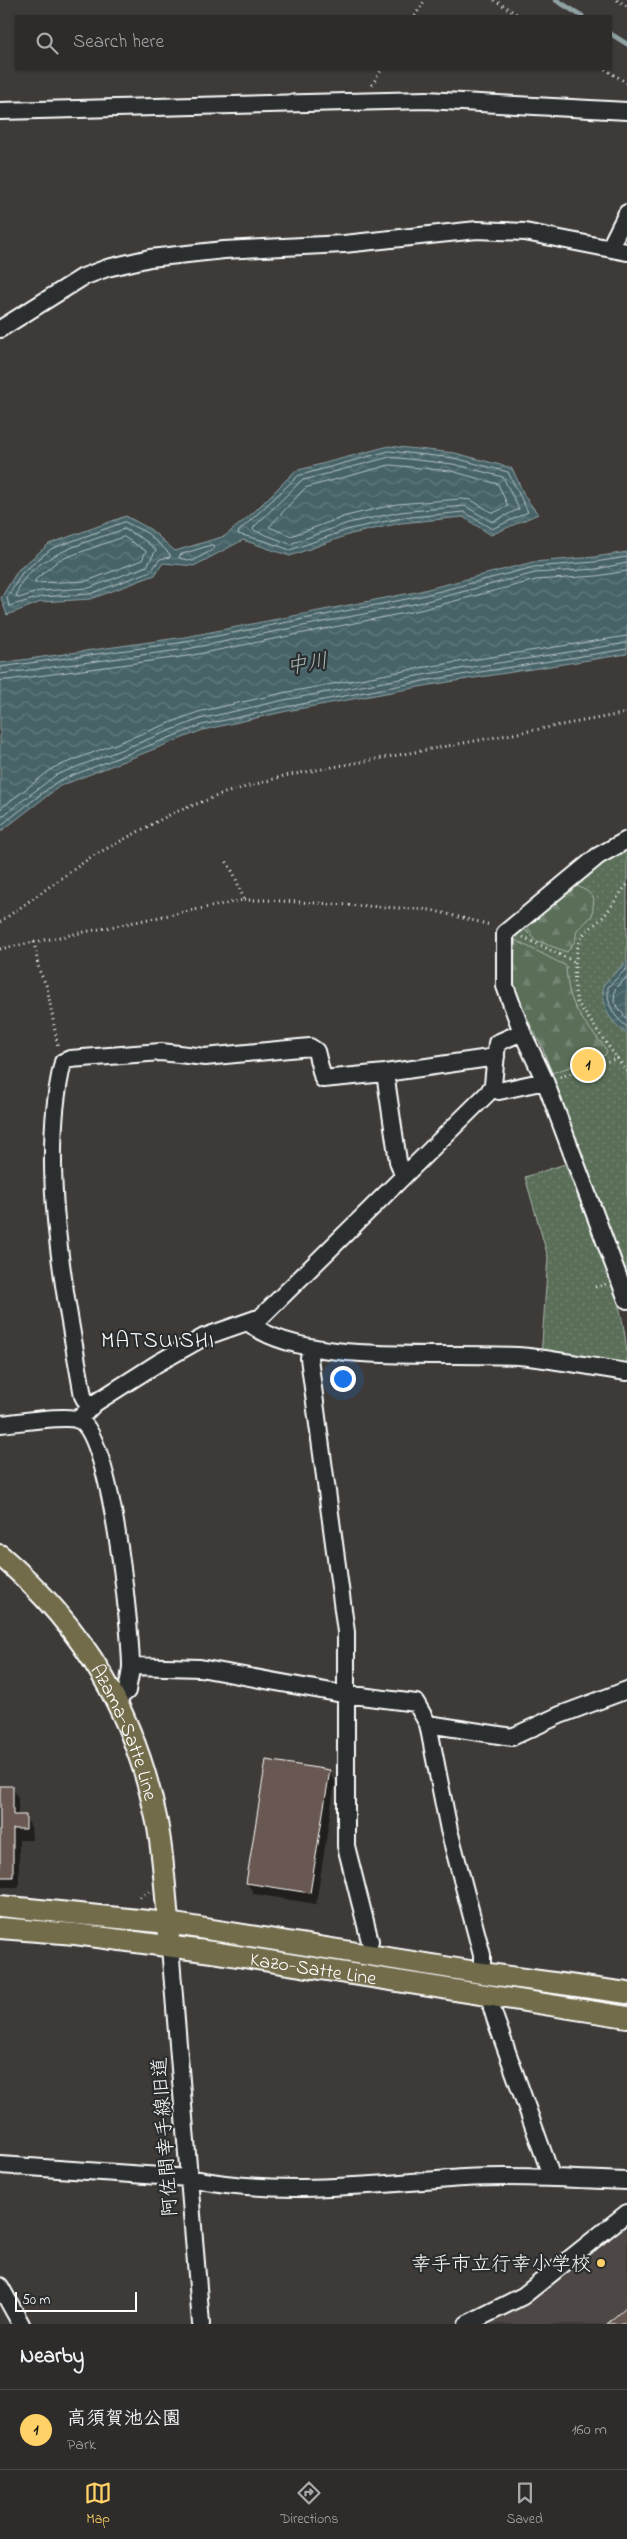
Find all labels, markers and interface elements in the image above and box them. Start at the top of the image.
search box [15,15,612,70]
icon: search [33,29,61,57]
text: Search here [73,29,164,56]
water label: 中川 [284,647,330,683]
pin: 1 [572,1046,604,1084]
district label: MATSUISHI [101,1326,215,1358]
your location [330,1366,356,1392]
street label: Azama-Satte Line [82,1659,164,1804]
street label: Kazo-Satte Line [248,1946,378,1995]
street label: 阿佐間幸手線旧道 [146,2056,187,2218]
place label: 幸手市立行幸小学校 [411,2251,591,2280]
marker: 幸手市立行幸小学校 [595,2257,607,2269]
scale bar [15,2289,138,2312]
text: 50 m [22,2290,50,2311]
text: Nearby [20,2342,84,2372]
text: 高須賀池公園 [67,2406,181,2433]
text: 1 [33,2418,39,2442]
text: 160 m [572,2418,607,2442]
text: Park [67,2433,96,2457]
tab: Map [84,2479,112,2530]
tab: Directions [280,2479,338,2530]
tab: Saved [506,2479,543,2530]

